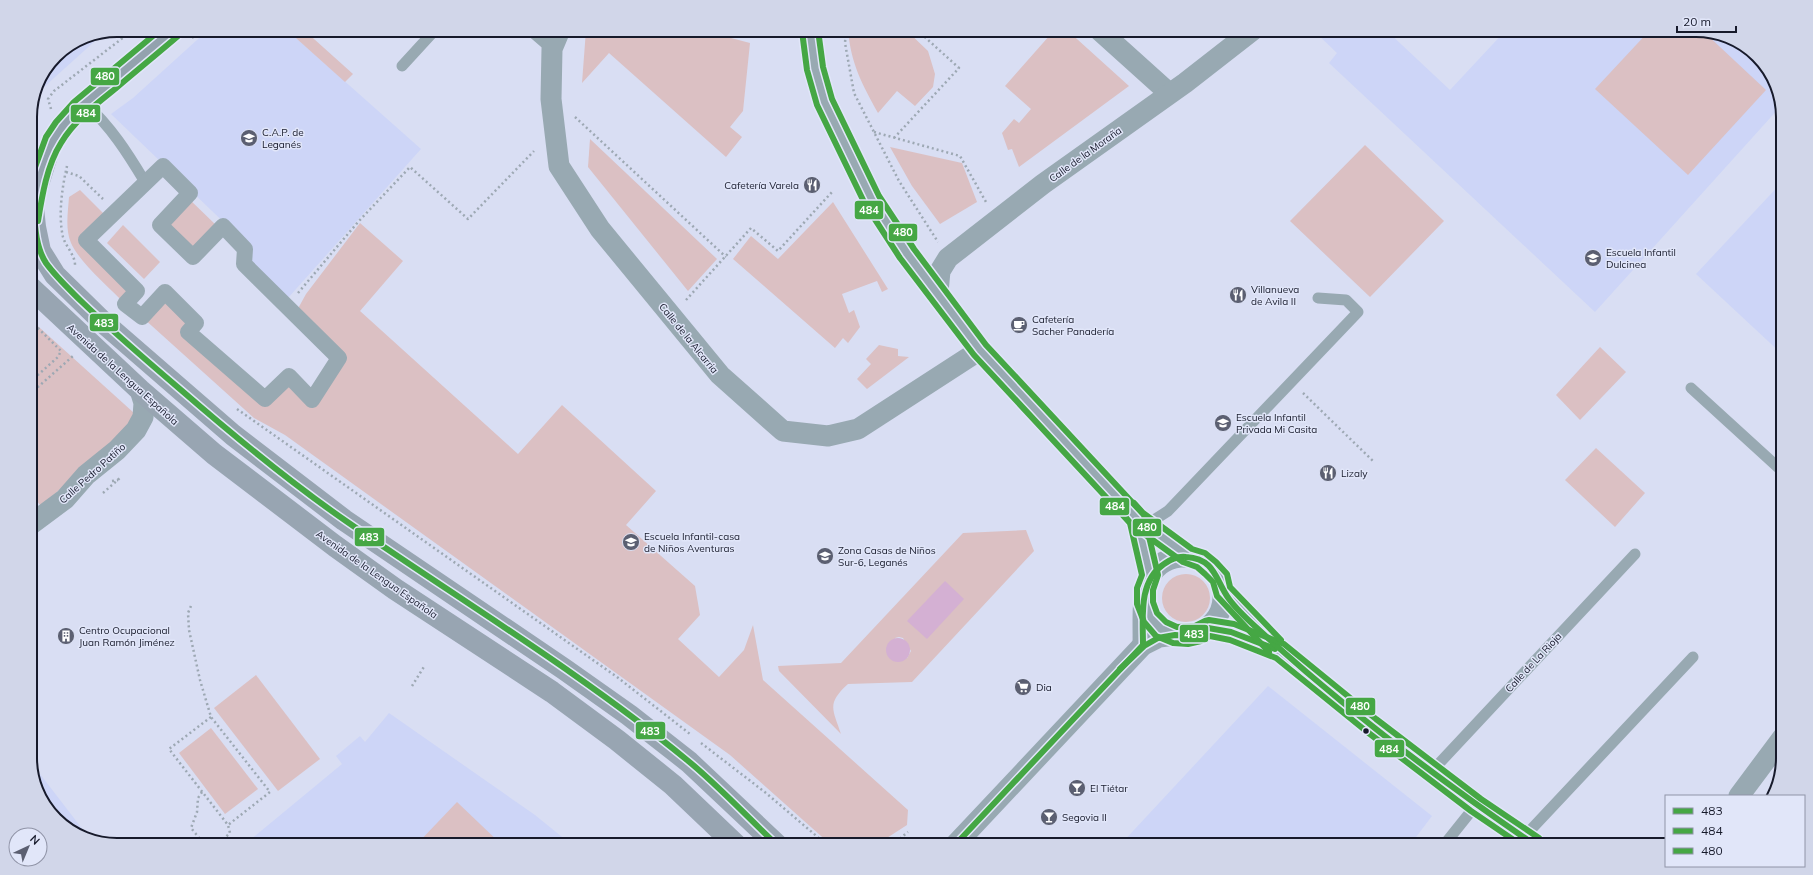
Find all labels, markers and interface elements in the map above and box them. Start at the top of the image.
scale bar [1677,8,1736,34]
text: 20 m [1683,14,1711,29]
line badge: 480 [90,67,120,86]
text: 480 [95,69,115,83]
line badge: 484 [70,104,101,123]
text: 484 [76,106,96,120]
street label: Calle de la Moraña [1047,124,1124,185]
place label: C.A.P. de Leganés [262,126,304,151]
school or university icon: C.A.P. de Leganés [239,128,259,148]
restaurant icon: Cafetería Varela [802,175,822,195]
place label: Cafetería Varela [724,179,799,192]
line badge: 484 [854,200,884,220]
text: 484 [859,203,879,217]
line badge: 480 [888,223,918,242]
text: 480 [893,225,913,239]
place label: Escuela Infantil Dulcinea [1606,246,1676,271]
school or university icon: Escuela Infantil Dulcinea [1583,248,1603,268]
place label: Villanueva de Avila II [1251,283,1299,308]
restaurant icon: Villanueva de Avila II [1228,285,1248,305]
street label: Calle de la Alcarria [656,300,721,376]
line badge: 483 [89,313,119,332]
place label: Cafetería Sacher Panadería [1032,313,1114,338]
cafe icon: Cafetería Sacher Panadería [1009,315,1029,335]
text: 483 [94,316,114,330]
street label: Avenida de la Lengua Española [64,321,181,428]
place label: Escuela Infantil Privada Mi Casita [1236,411,1317,436]
school or university icon: Escuela Infantil Privada Mi Casita [1213,413,1233,433]
street label: Calle Pedro Patiño [56,440,128,507]
restaurant icon: Lizaly [1318,463,1338,483]
place label: Lizaly [1341,467,1368,480]
line badge: 484 [1099,497,1130,516]
text: 484 [1105,499,1125,513]
line badge: 480 [1132,518,1162,537]
text: 480 [1137,520,1157,534]
street label: Avenida de la Lengua Española [313,527,440,621]
line badge: 483 [354,527,385,547]
text: 483 [359,530,379,544]
place label: Escuela Infantil-casa de Niños Aventuras [644,530,740,555]
school or university icon: Escuela Infantil-casa de Niños Aventuras [621,532,641,552]
place label: Zona Casas de Niños Sur-6, Leganés [838,544,936,569]
school or university icon: Zona Casas de Niños Sur-6, Leganés [815,546,835,566]
place label: Centro Ocupacional Juan Ramón Jiménez [79,624,175,649]
line badge: 483 [1179,624,1209,643]
building icon: Centro Ocupacional Juan Ramón Jiménez [56,626,76,646]
text: 483 [1184,627,1204,641]
street label: Calle de La Rioja [1502,630,1564,695]
supermarket icon: Dia [1013,677,1033,697]
place label: Dia [1036,681,1052,694]
line badge: 480 [1345,697,1376,716]
text: 480 [1350,699,1370,713]
line badge: 483 [635,721,666,740]
text: 483 [640,724,660,738]
unlabelled marker [1361,726,1371,736]
line badge: 484 [1374,739,1405,758]
text: 484 [1379,742,1399,756]
bar icon: El Tiétar [1067,778,1087,798]
place label: El Tiétar [1090,782,1128,795]
legend [1665,795,1805,867]
text: 483 [1701,803,1723,818]
bar icon: Segovia II [1039,807,1059,827]
place label: Segovia II [1062,811,1107,824]
text: 484 [1701,823,1723,838]
north arrow [8,827,48,867]
text: N [27,832,43,848]
text: 480 [1701,843,1723,858]

